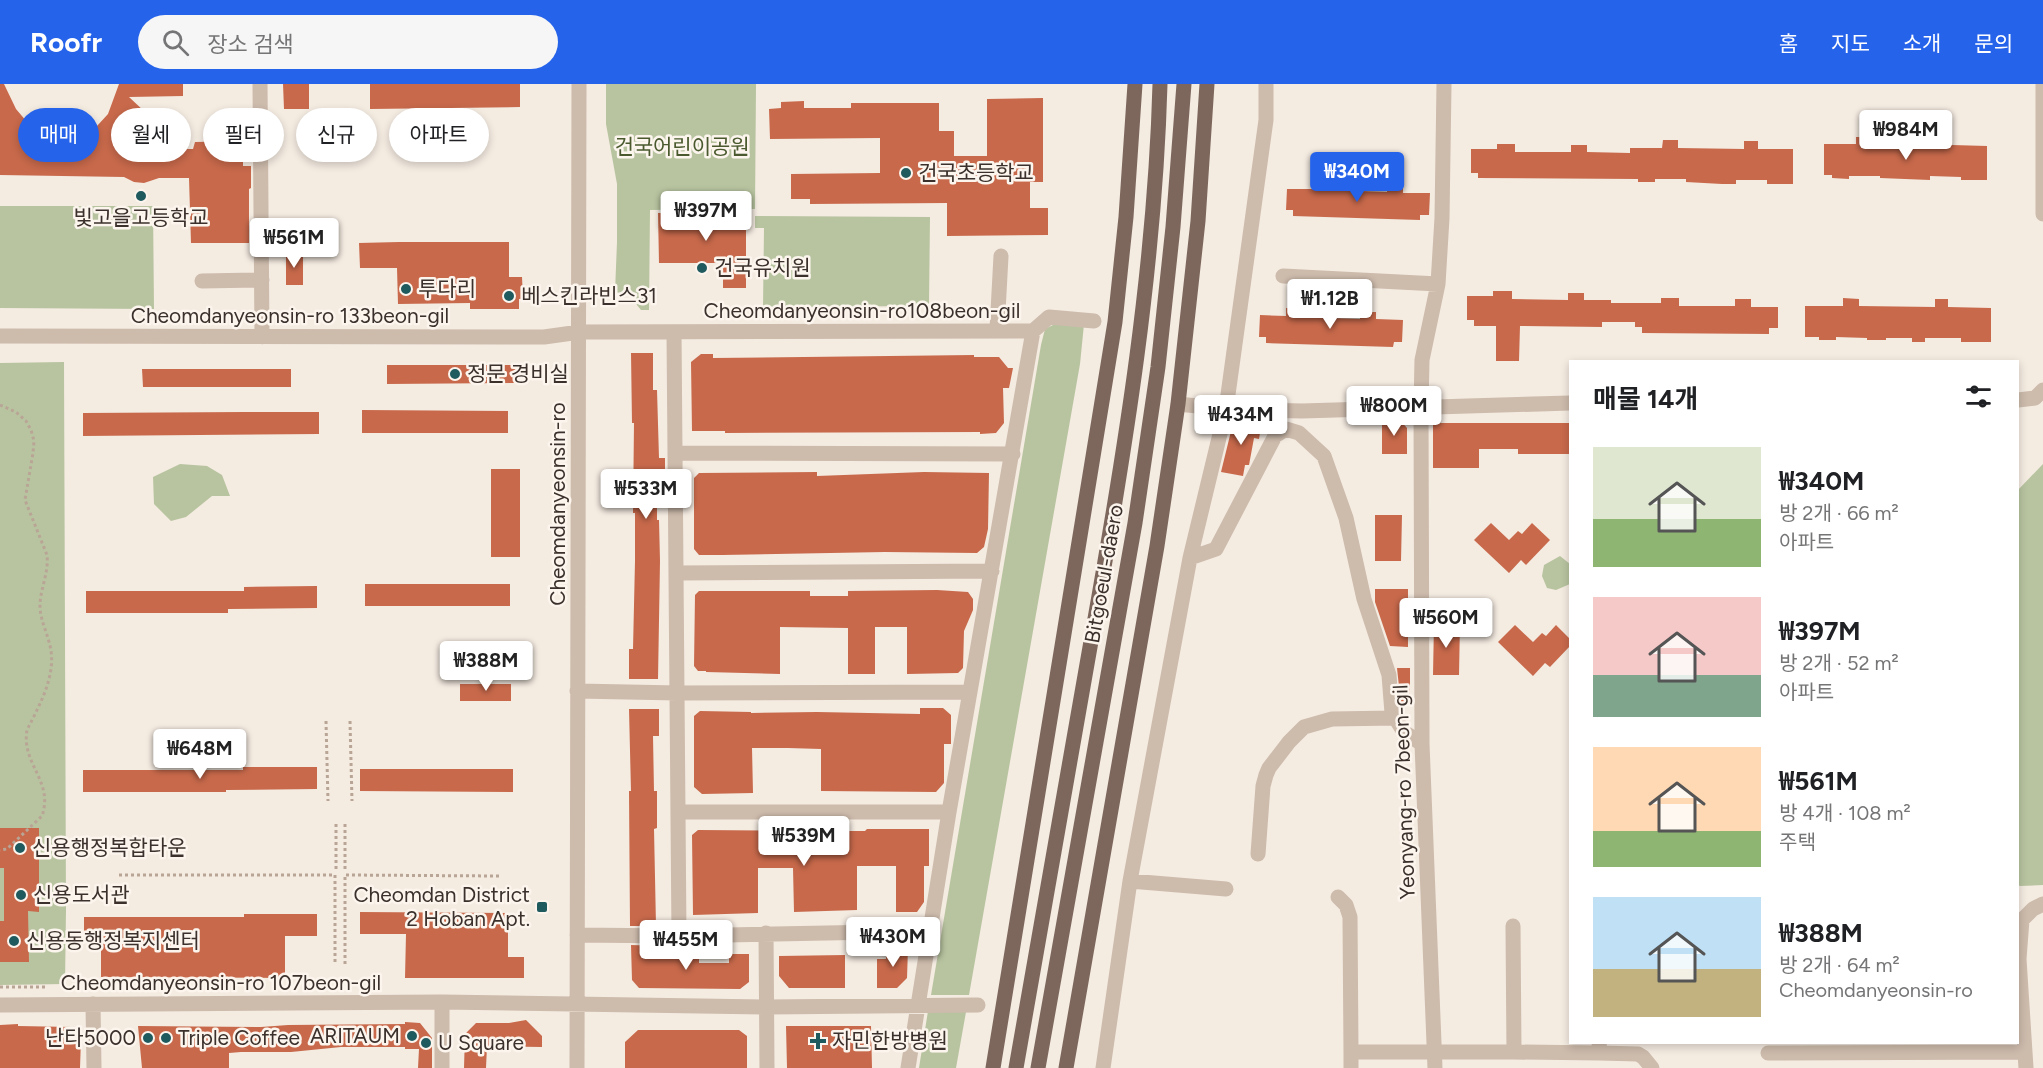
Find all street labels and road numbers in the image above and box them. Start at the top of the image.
street label: Cheomdanyeonsin-ro108beon-gil [704,298,1020,323]
street label: Cheomdanyeonsin-ro 133beon-gil [131,303,449,328]
street label: Cheomdanyeonsin-ro [545,402,570,606]
street label: Bitgoeul-daero [1079,503,1128,645]
street label: Yeonyang-ro 7beon-gil [1387,684,1420,900]
street label: Cheomdanyeonsin-ro 107beon-gil [61,970,381,995]

